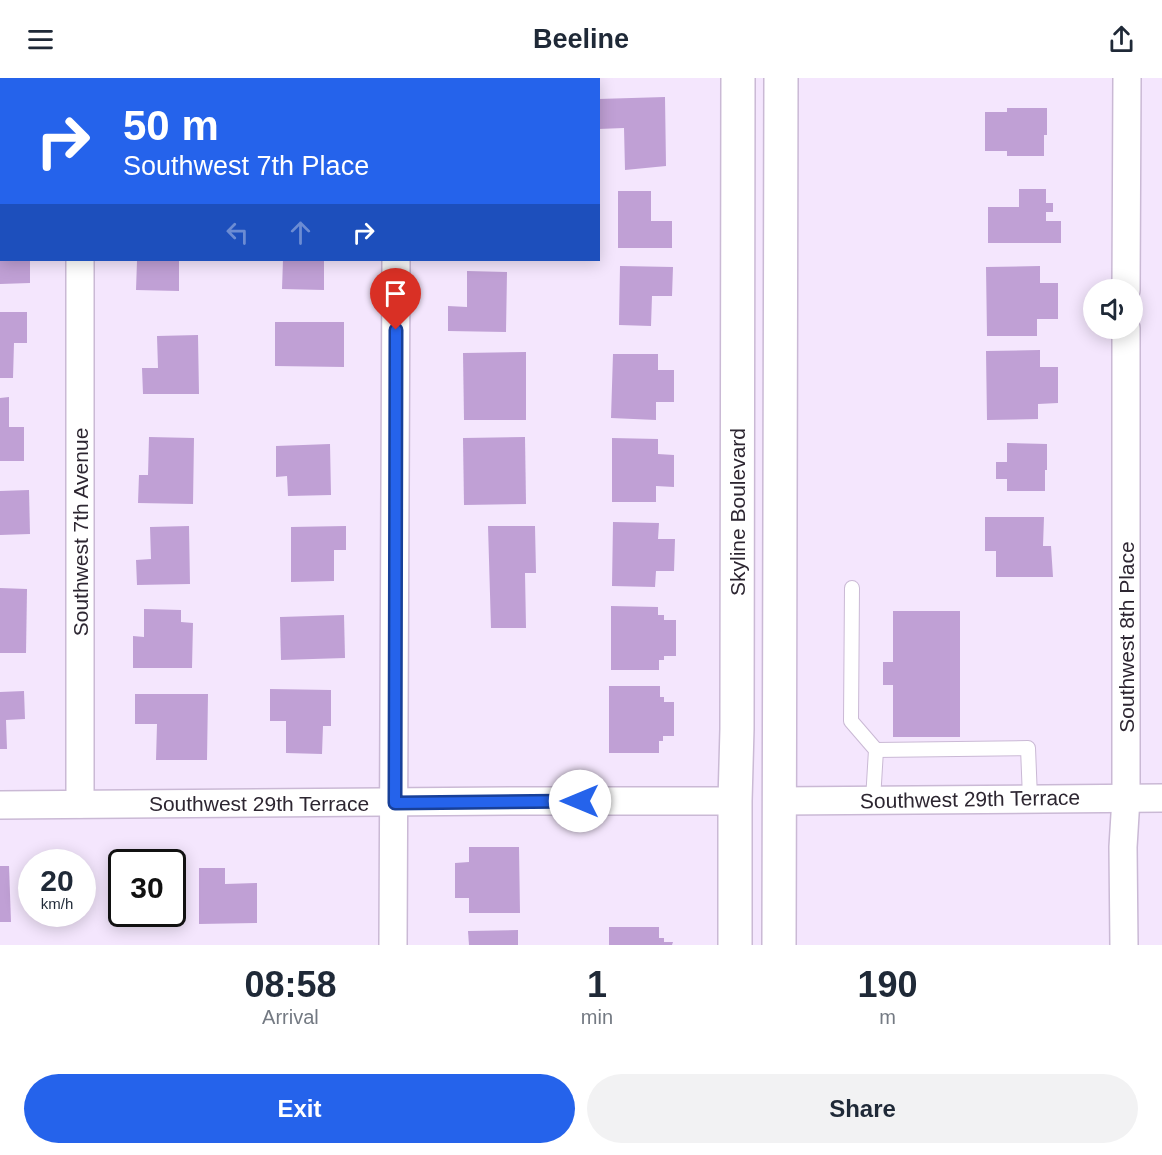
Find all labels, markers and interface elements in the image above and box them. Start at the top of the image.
icon: menu [24,23,57,56]
icon: share [1105,23,1138,56]
text: Beeline [533,24,629,54]
icon: right [24,102,102,180]
text: 50 m [123,102,219,149]
text: Southwest 7th Place [123,151,369,181]
icon: left [221,216,254,249]
icon: ahead [284,216,317,249]
icon: right [347,216,380,249]
pin [370,268,421,330]
icon: arrive [379,277,412,310]
map controls [1083,279,1143,339]
button: sound [1083,279,1143,339]
street label: Southwest 7th Avenue [69,428,92,636]
street label: Skyline Boulevard [726,428,749,596]
street label: Southwest 8th Place [1115,541,1138,733]
position arrow [548,769,612,833]
street label: Southwest 29th Terrace [860,786,1080,812]
street label: Southwest 29th Terrace [149,792,369,815]
speed limit sign: 30 [108,849,186,927]
text: 20 [40,864,74,897]
text: km/h [41,895,73,912]
text: 08:58 [244,964,336,1005]
text: 1 [587,964,607,1005]
text: 190 [857,964,918,1005]
text: Arrival [262,1006,319,1028]
text: min [581,1006,613,1028]
text: m [879,1006,896,1028]
button: Exit [24,1074,575,1143]
button: Share [587,1074,1138,1143]

